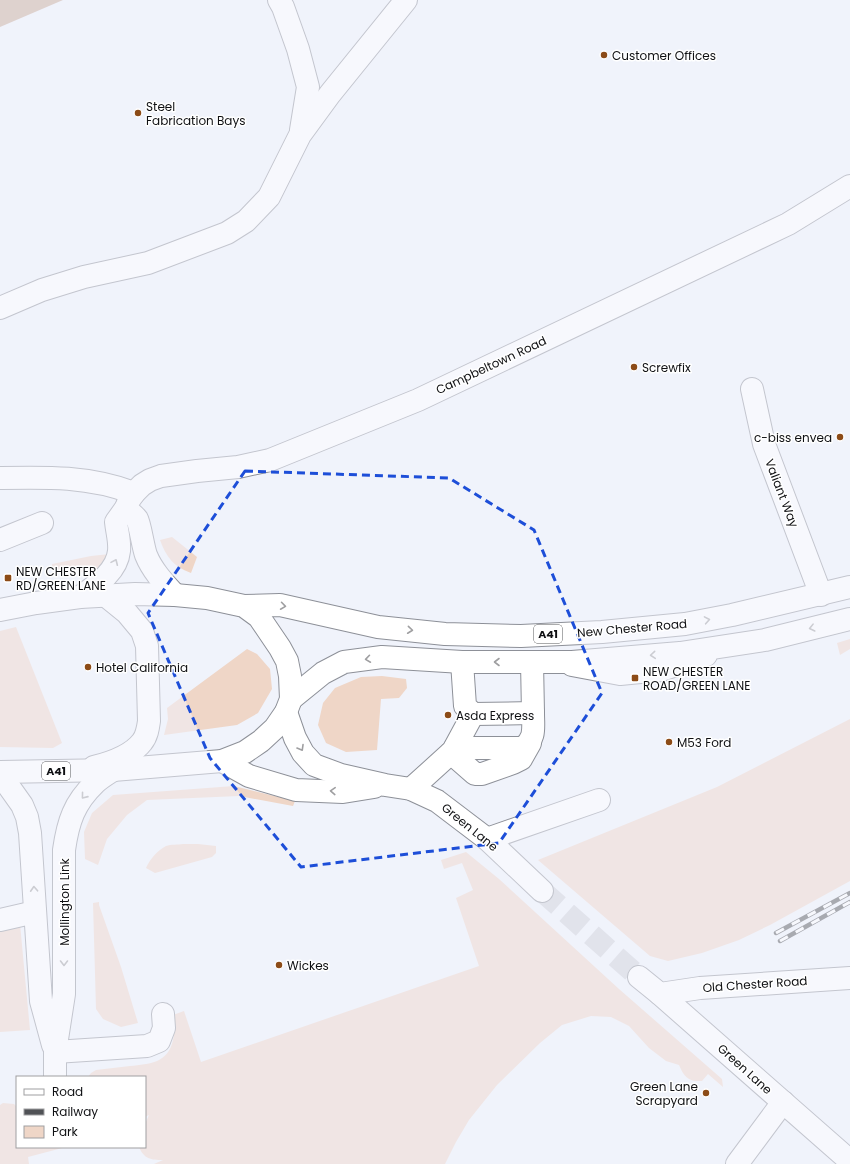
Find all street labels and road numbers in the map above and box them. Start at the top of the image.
street label: Campbeltown Road [433,332,549,398]
street label: Valiant Way [761,456,803,530]
street label: New Chester Road [576,615,688,641]
road number: A41 [534,625,562,643]
road number: A41 [42,762,70,780]
street label: Green Lane [438,799,502,855]
street label: Mollington Link [56,857,73,946]
street label: Old Chester Road [702,972,808,996]
street label: Green Lane [714,1040,776,1098]

